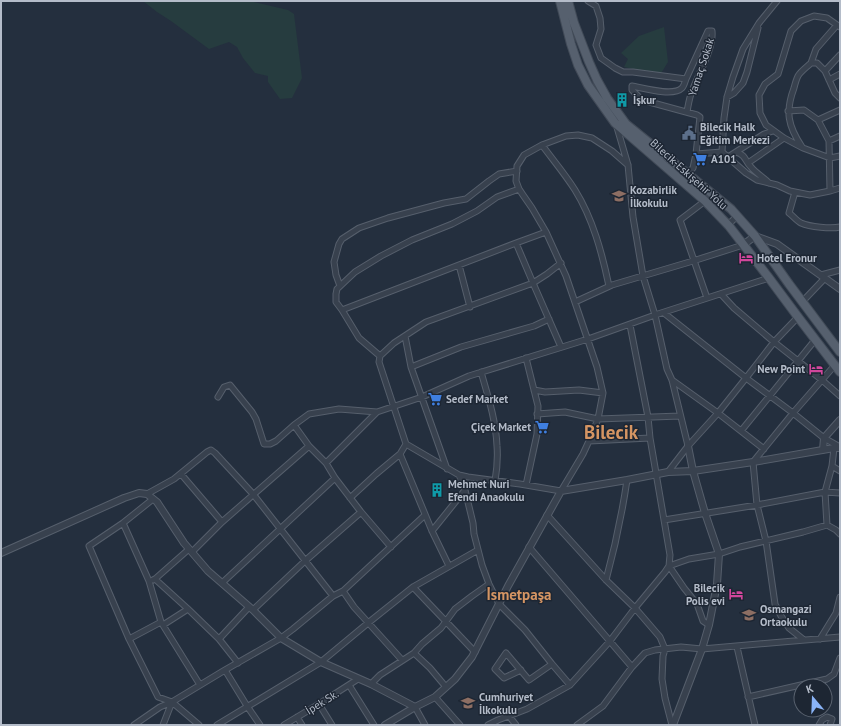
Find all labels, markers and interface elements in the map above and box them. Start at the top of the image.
street label: Yamaç Sokak [685,35,717,98]
building icon: İşkur [614,92,630,108]
place label: İşkur [633,93,656,107]
place label: Bilecik Halk Eğitim Merkezi [700,120,770,147]
public building icon: Bilecik Halk Eğitim Merkezi [681,125,697,141]
street label: Bilecik-Eskişehir Yolu [647,136,731,212]
supermarket icon: A101 [692,151,708,167]
place label: A101 [711,152,736,166]
place label: Kozabirlik İlkokulu [630,183,678,210]
school or university icon: Kozabirlik İlkokulu [611,188,627,204]
hotel icon: Hotel Eronur [738,250,754,266]
place label: Hotel Eronur [757,251,817,265]
hotel icon: New Point [808,361,824,377]
place label: New Point [757,362,805,376]
supermarket icon: Sedef Market [427,391,443,407]
place label: Sedef Market [446,392,508,406]
supermarket icon: Çiçek Market [534,419,550,435]
place label: Çiçek Market [471,420,531,434]
district label: Bilecik [584,420,639,444]
place label: Mehmet Nuri Efendi Anaokulu [448,477,525,504]
building icon: Mehmet Nuri Efendi Anaokulu [429,482,445,498]
place label: Bilecik Polis evi [686,581,726,608]
district label: İsmetpaşa [487,585,551,604]
hotel icon: Bilecik Polis evi [728,586,744,602]
place label: Osmangazi Ortaokulu [760,602,812,629]
school or university icon: Osmangazi Ortaokulu [741,607,757,623]
north arrow [793,678,833,718]
text: K [804,681,815,696]
street label: İpek Sk. [303,687,341,717]
place label: Cumhuriyet İlkokulu [479,690,533,717]
school or university icon: Cumhuriyet İlkokulu [460,695,476,711]

